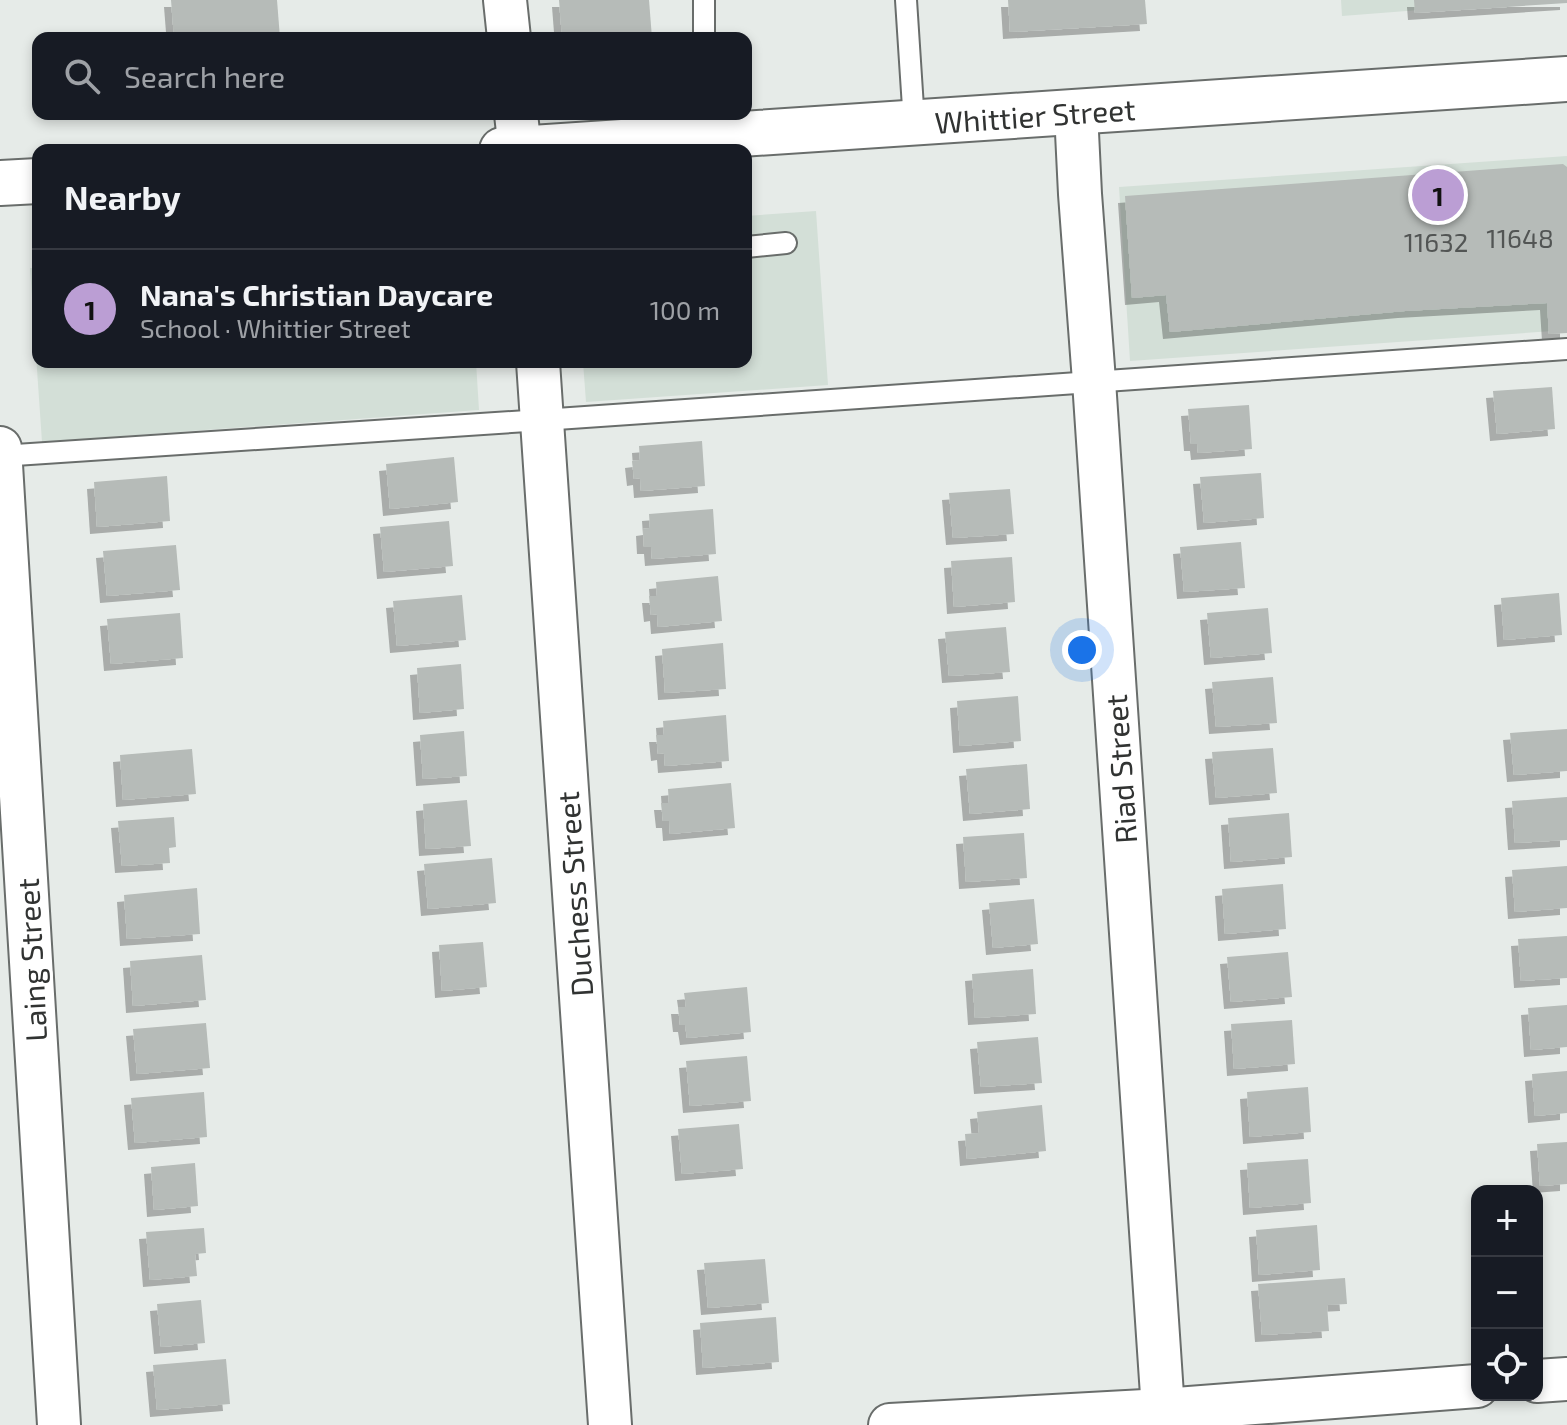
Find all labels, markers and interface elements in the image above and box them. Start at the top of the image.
search box [32,32,752,120]
icon: search [60,54,104,98]
text: Search here [124,58,285,94]
street label: Whittier Street [933,90,1137,140]
pin: 1 [1412,165,1464,225]
text: Nearby [64,176,181,217]
house number: 11648 [1486,222,1554,253]
house number: 11632 [1404,226,1468,257]
text: Nana's Christian Daycare [140,276,493,312]
text: 1 [84,294,96,325]
text: 100 m [650,294,720,325]
text: School · Whittier Street [140,312,411,343]
your location [1062,630,1102,670]
street label: Riad Street [1097,693,1143,845]
street label: Duchess Street [549,790,599,998]
street label: Laing Street [9,877,53,1043]
map controls [1471,1185,1543,1401]
button: + [1471,1185,1543,1257]
button: − [1471,1257,1543,1329]
button: locate [1471,1329,1543,1401]

